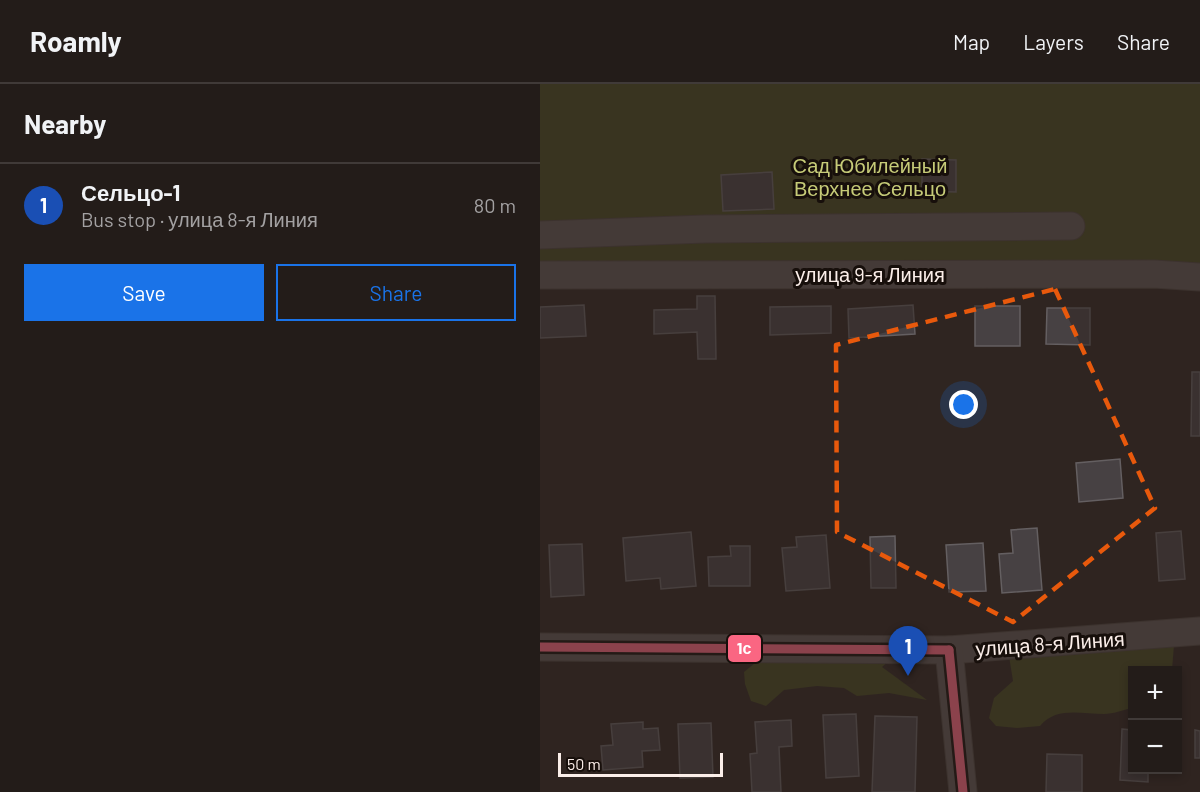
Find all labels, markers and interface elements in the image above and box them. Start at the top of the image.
text: Roamly [30,24,122,58]
text: Map [953,29,990,54]
text: Layers [1023,29,1084,54]
text: Share [1117,29,1170,54]
text: Nearby [24,108,106,139]
park label: Сад Юбилейный Верхнее Сельцо [793,153,947,200]
text: Сельцо-1 [81,179,180,205]
text: 1 [40,193,47,217]
text: 80 m [474,193,516,217]
text: Bus stop · улица 8-я Линия [81,207,318,231]
street label: улица 9-я Линия [795,262,945,286]
button: Save [24,264,264,321]
button: Share [276,264,516,321]
your location [949,390,978,419]
pin: 1 [888,626,928,676]
street label: улица 8-я Линия [975,626,1125,660]
line badge: 1с [727,634,762,663]
text: 1с [737,638,751,657]
map controls [1128,666,1182,774]
button: + [1128,666,1182,720]
button: − [1128,720,1182,774]
scale bar [558,750,723,778]
text: 50 m [567,754,601,773]

